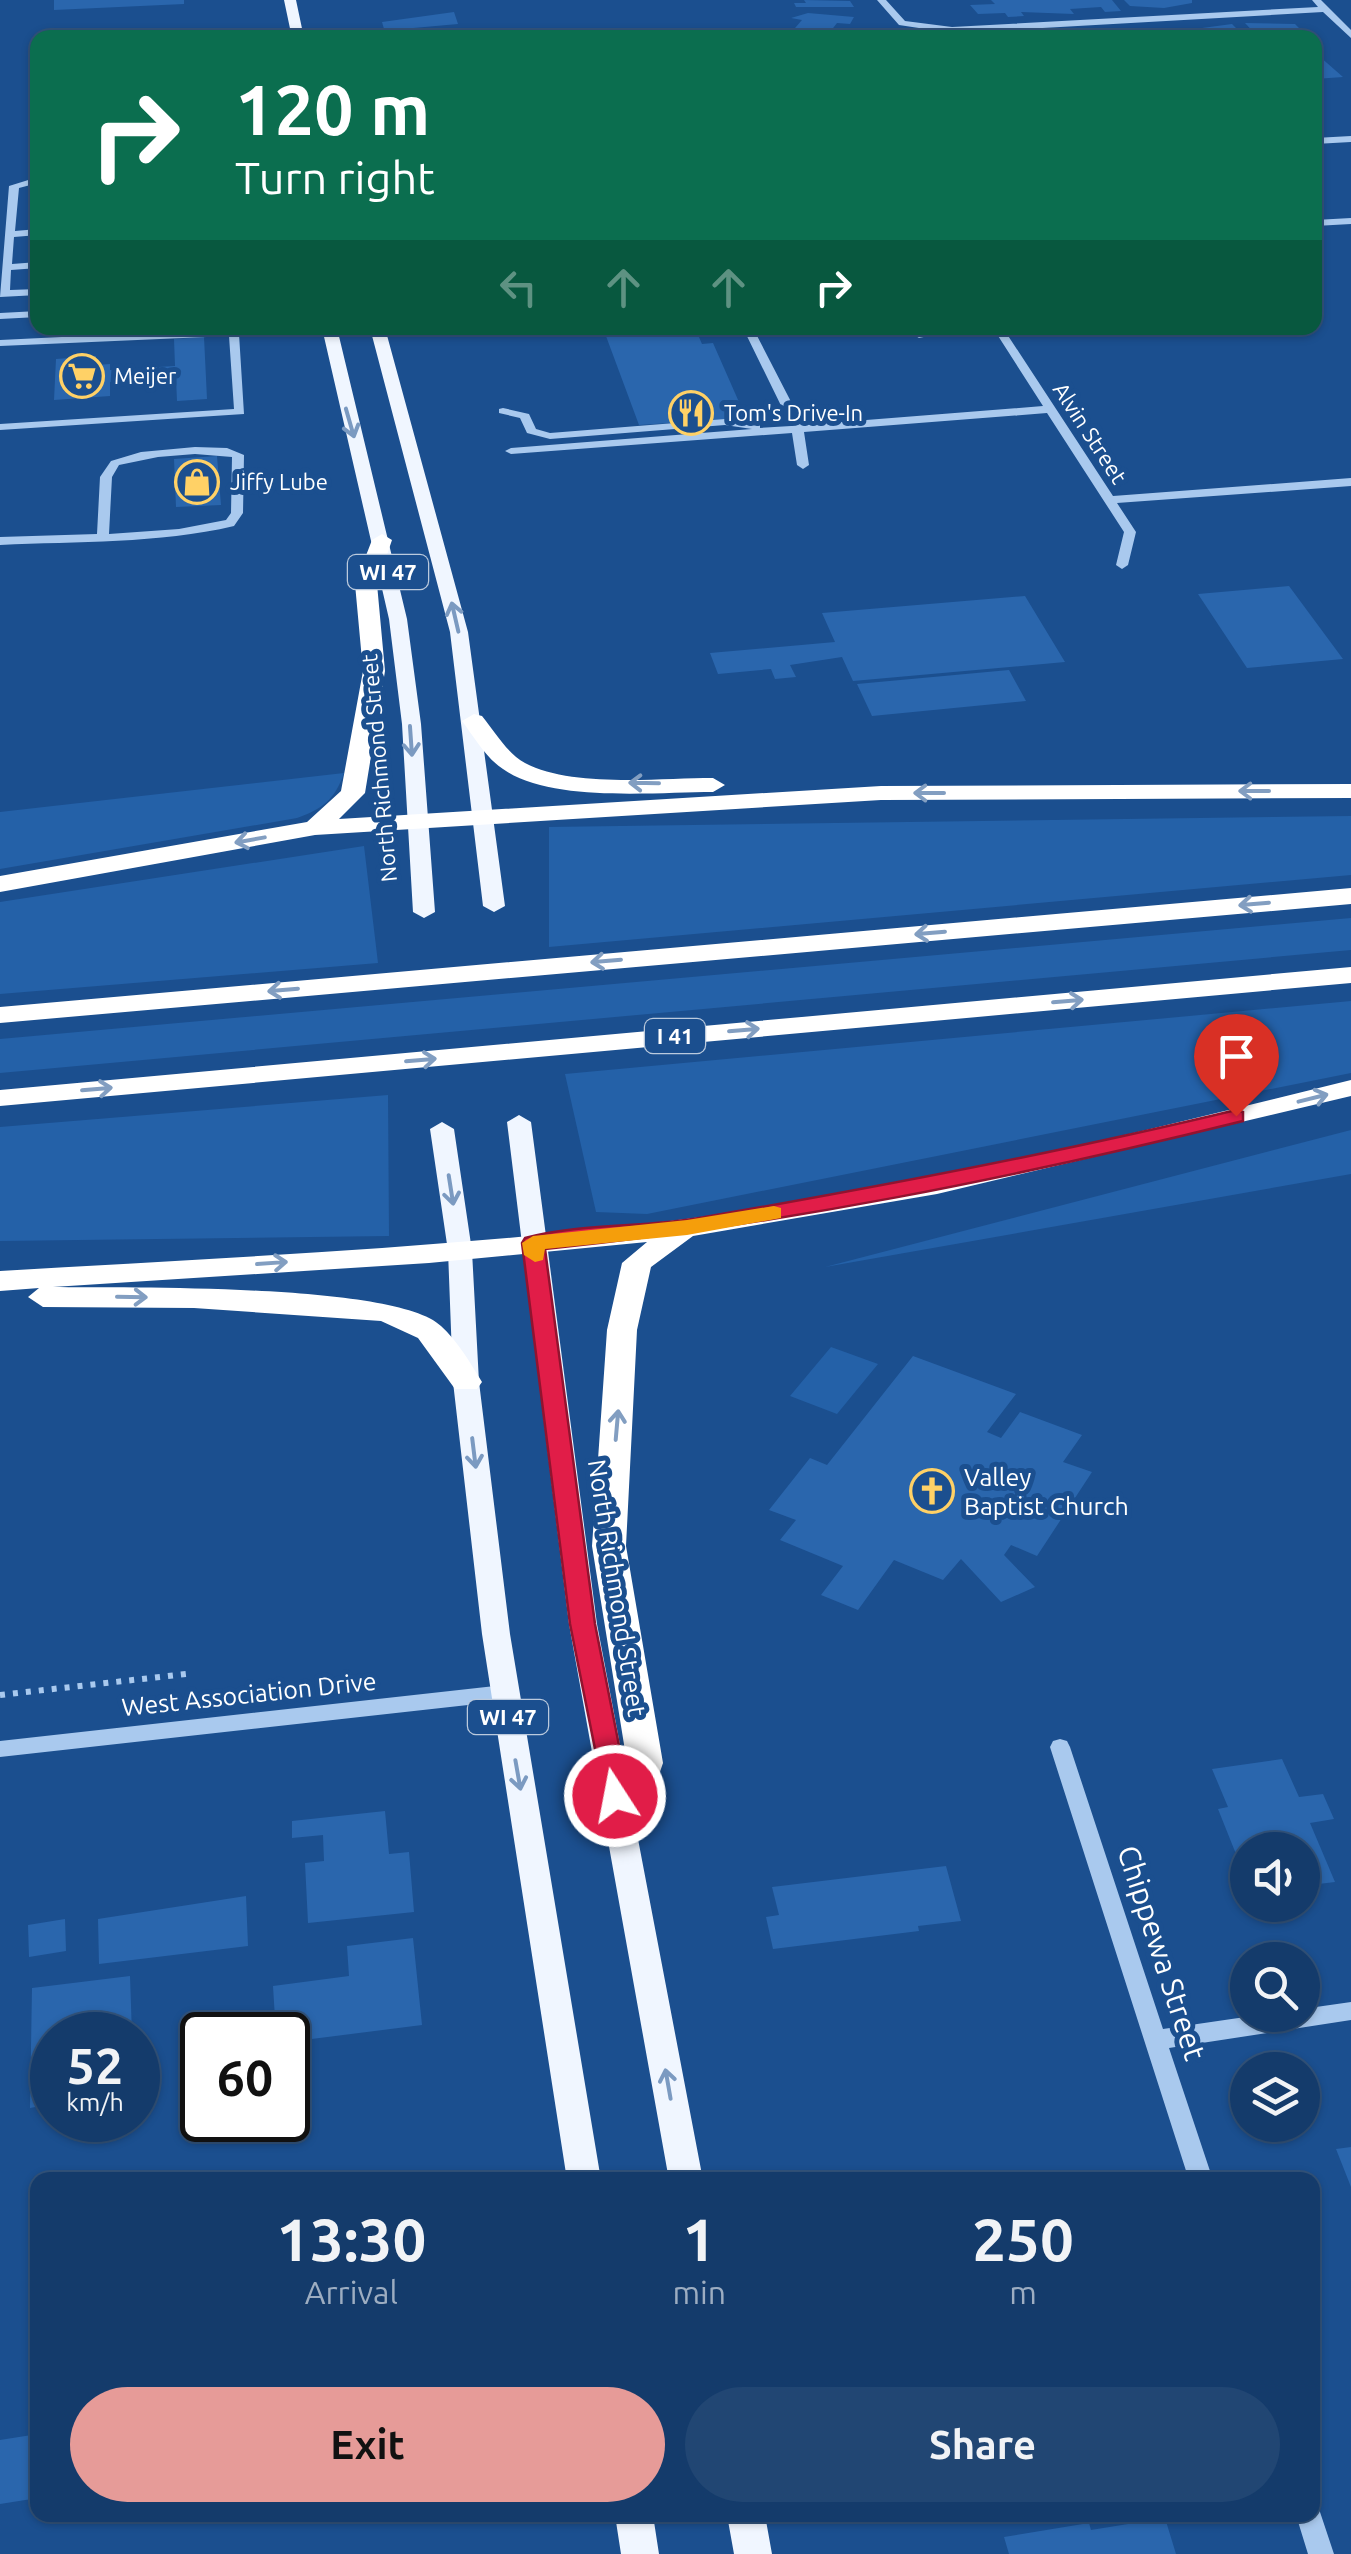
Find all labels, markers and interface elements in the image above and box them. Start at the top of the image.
icon: right [70,70,200,200]
text: 120 m [235,70,430,148]
text: Turn right [235,152,435,203]
icon: left [491,260,546,315]
icon: ahead [596,260,651,315]
icon: ahead [701,260,756,315]
icon: right [806,260,861,315]
supermarket icon: Meijer [59,353,105,399]
place label: Meijer [114,363,177,388]
street label: Alvin Street [1049,378,1132,488]
restaurant icon: Tom's Drive-In [668,390,714,436]
place label: Tom's Drive-In [724,400,863,425]
one-way arrow [342,406,360,438]
shop icon: Jiffy Lube [174,459,220,505]
place label: Jiffy Lube [230,469,328,494]
road number: WI 47 [348,555,428,589]
one-way arrow [445,601,463,633]
street label: North Richmond Street [356,653,401,883]
one-way arrow [401,724,420,756]
one-way arrow [628,774,660,793]
one-way arrow [1238,782,1270,801]
one-way arrow [913,784,946,802]
one-way arrow [234,831,266,850]
one-way arrow [1238,895,1270,914]
one-way arrow [915,923,947,942]
one-way arrow [591,952,623,971]
one-way arrow [267,981,299,1000]
one-way arrow [1052,991,1084,1010]
pin [1194,1014,1279,1117]
road number: I 41 [645,1019,705,1053]
one-way arrow [728,1021,760,1040]
icon: arrive [1209,1029,1264,1084]
one-way arrow [404,1050,436,1069]
one-way arrow [81,1080,113,1099]
one-way arrow [1297,1087,1328,1106]
one-way arrow [443,1173,461,1206]
one-way arrow [255,1253,287,1272]
one-way arrow [116,1288,148,1307]
one-way arrow [608,1409,627,1441]
one-way arrow [465,1436,484,1468]
street label: North Richmond Street [583,1457,651,1719]
place label: Valley Baptist Church [964,1463,1129,1520]
church icon: Valley Baptist Church [909,1468,955,1514]
street label: West Association Drive [120,1667,378,1721]
road number: WI 47 [468,1700,548,1734]
position arrow [563,1744,667,1848]
one-way arrow [509,1758,528,1790]
map controls [1230,1832,1320,2142]
button: sound [1230,1832,1320,1922]
street label: Chippewa Street [1111,1841,1213,2065]
button: search [1230,1942,1320,2032]
speed limit sign: 60 [180,2012,310,2142]
text: 52 [67,2037,123,2093]
button: layers [1230,2052,1320,2142]
one-way arrow [658,2069,677,2101]
text: km/h [66,2088,124,2116]
text: 13:30 [276,2205,426,2272]
text: 1 [682,2205,716,2272]
text: 250 [972,2205,1074,2272]
text: Arrival [305,2274,398,2310]
text: min [672,2274,726,2310]
text: m [1009,2274,1037,2310]
button: Exit [70,2387,665,2502]
button: Share [685,2387,1280,2502]

